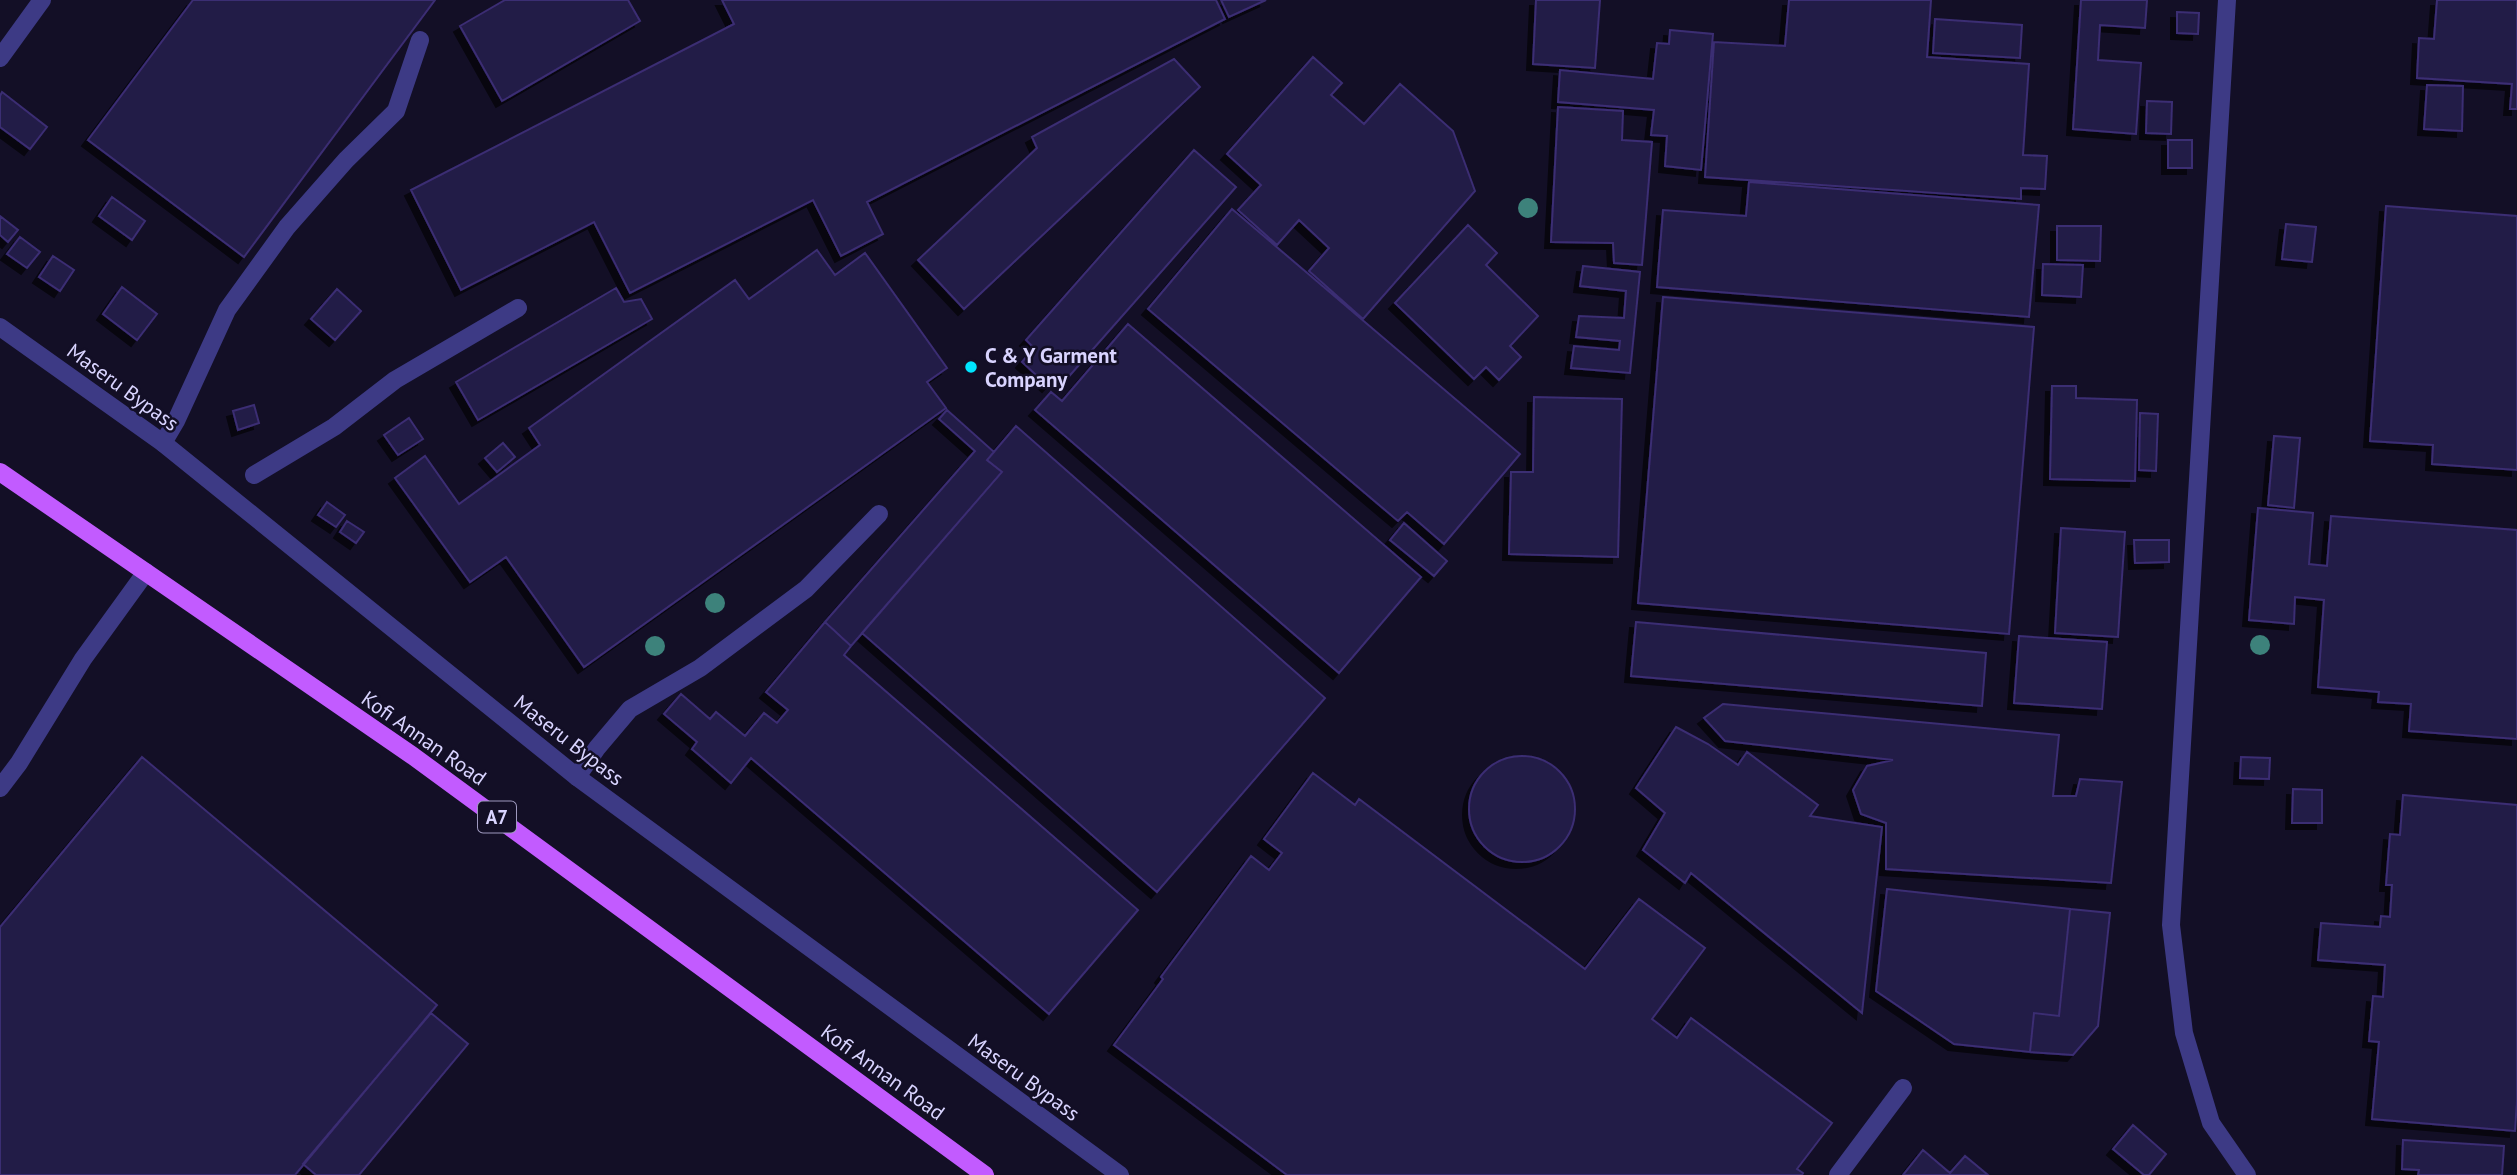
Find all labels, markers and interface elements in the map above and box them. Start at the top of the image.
street label: Maseru Bypass [62,337,184,437]
place label: C & Y Garment Company [985,342,1117,393]
marker: C & Y Garment Company [963,359,979,375]
street label: Kofi Annan Road [356,685,492,791]
street label: Maseru Bypass [509,689,629,791]
road number: A7 [478,802,516,832]
street label: Kofi Annan Road [816,1018,950,1126]
street label: Maseru Bypass [963,1027,1085,1127]

